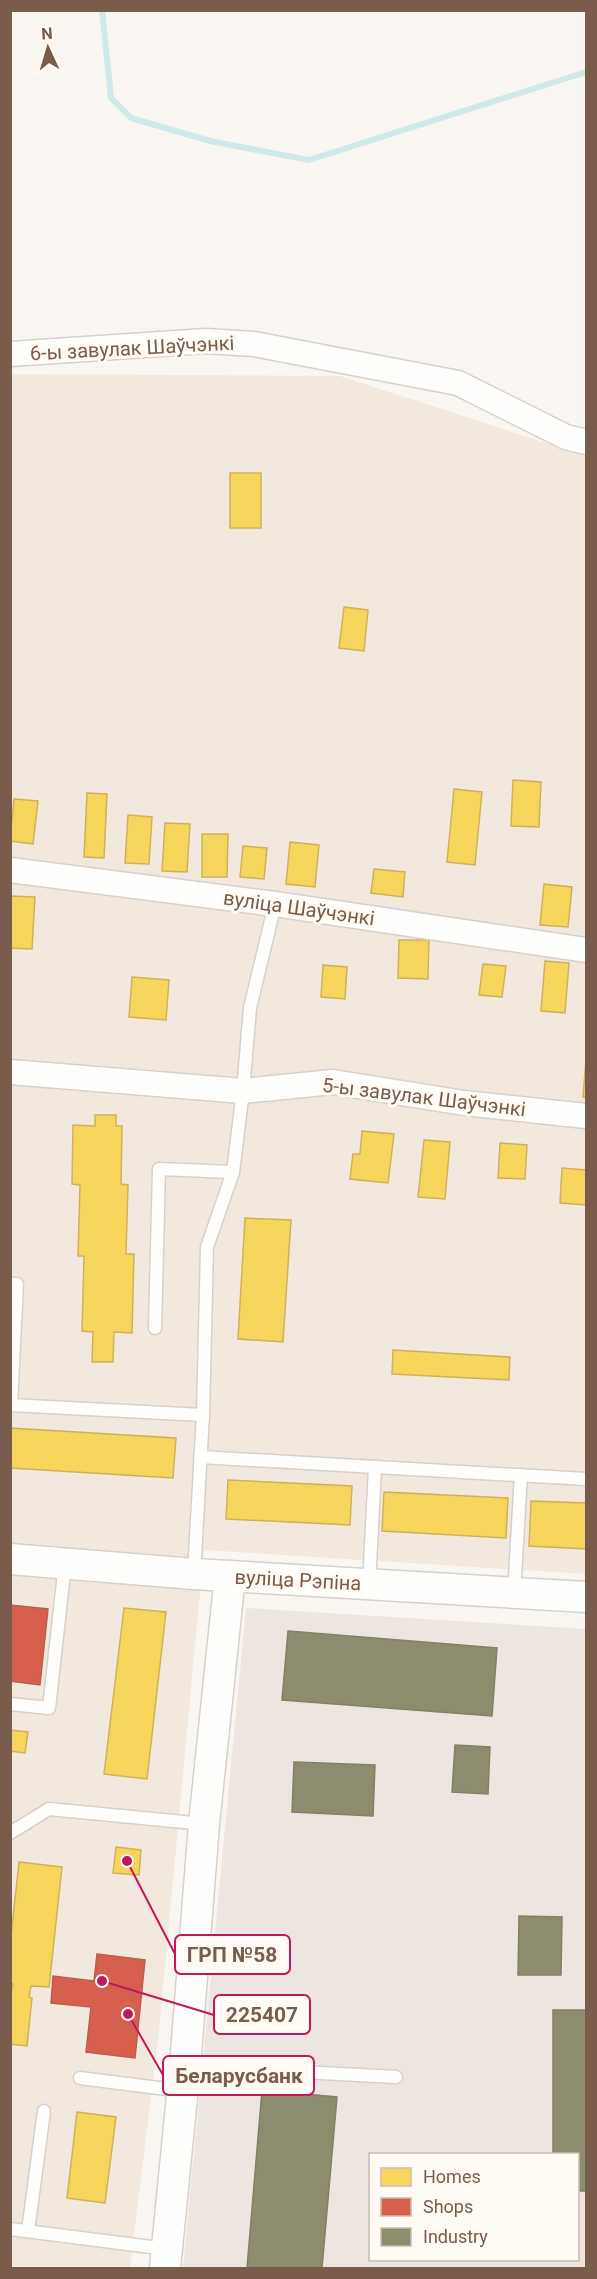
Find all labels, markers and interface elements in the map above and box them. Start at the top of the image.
north arrow [18,18,78,78]
text: N [41,24,53,43]
street label: 6-ы завулак Шаўчэнкі [29,331,235,365]
street label: вуліца Шаўчэнкі [222,886,376,930]
street label: 5-ы завулак Шаўчэнкі [321,1073,527,1121]
street label: вуліца Рэпіна [234,1565,362,1595]
callout: ГРП №58 [175,1935,290,1974]
text: ГРП №58 [187,1943,277,1967]
callout: 225407 [214,1995,310,2034]
text: 225407 [226,2003,298,2027]
callout: Беларусбанк [163,2056,314,2095]
text: Беларусбанк [175,2064,303,2088]
legend [369,2153,579,2261]
text: Homes [423,2166,481,2187]
text: Shops [423,2196,473,2217]
text: Industry [423,2226,488,2247]

